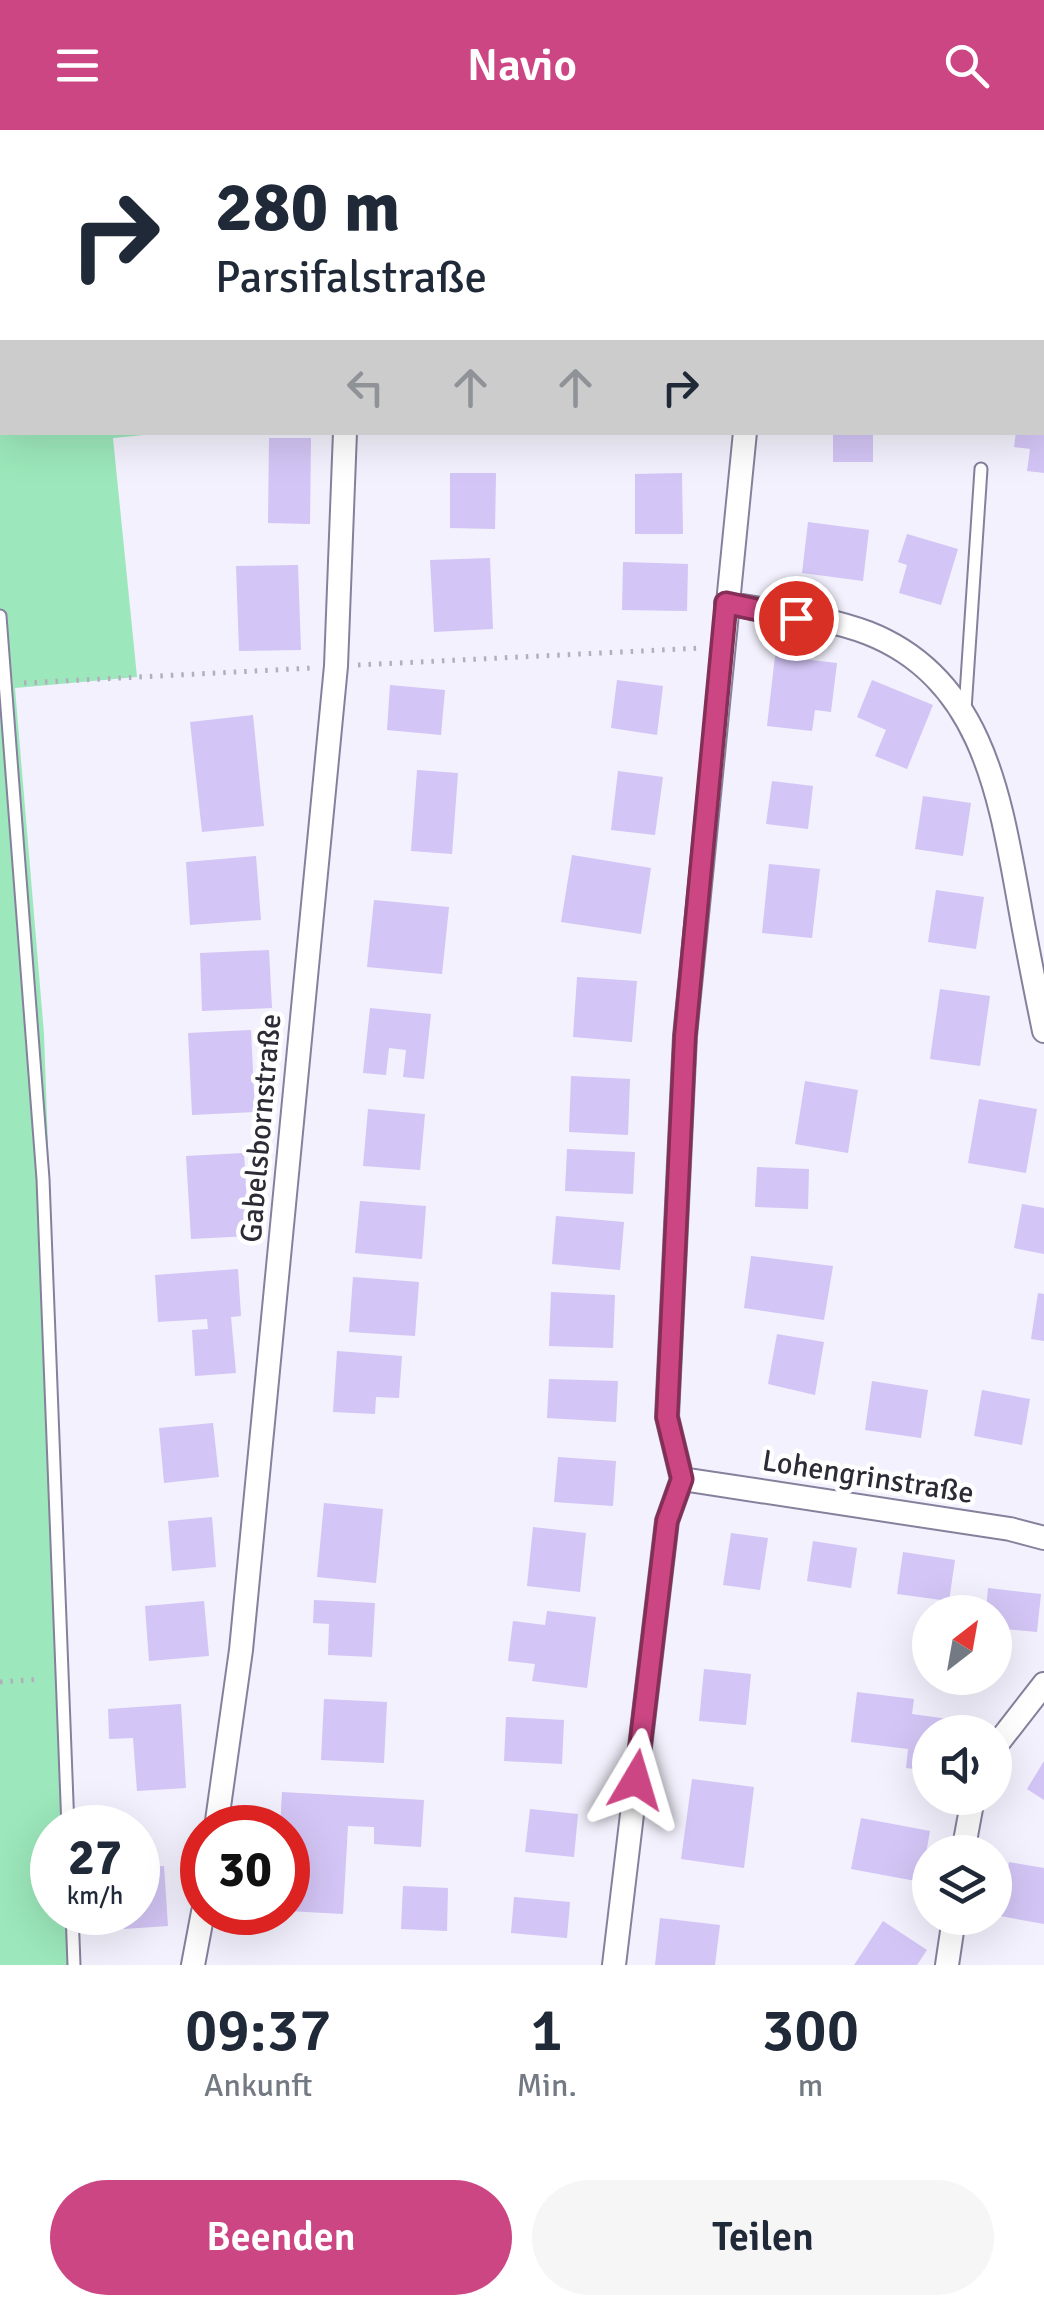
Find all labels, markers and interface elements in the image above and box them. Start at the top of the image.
icon: menu [50,38,105,93]
text: Navio [467,38,577,93]
icon: search [939,38,994,93]
text: 280 m [215,164,400,250]
icon: right [50,170,180,300]
text: Parsifalstraße [215,250,487,305]
icon: left [338,360,393,415]
icon: ahead [443,360,498,415]
icon: ahead [548,360,603,415]
icon: right [653,360,708,415]
pin [754,576,839,661]
icon: arrive [769,591,824,646]
street label: Gabelsbornstraße [233,1012,289,1244]
street label: Lohengrinstraße [760,1442,976,1512]
north arrow [912,1595,1012,1695]
map controls [912,1595,1012,1935]
button: sound [912,1715,1012,1815]
position arrow [584,1728,688,1832]
speed limit sign: 30 [180,1805,310,1935]
text: 27 [68,1827,122,1889]
button: layers [912,1835,1012,1935]
text: km/h [67,1880,123,1911]
text: 09:37 [185,1994,332,2068]
text: 1 [530,1994,563,2068]
text: 300 [762,1994,859,2068]
text: Ankunft [204,2066,312,2105]
text: Min. [516,2066,577,2105]
text: m [798,2066,823,2105]
button: Beenden [50,2180,512,2295]
button: Teilen [532,2180,994,2295]

